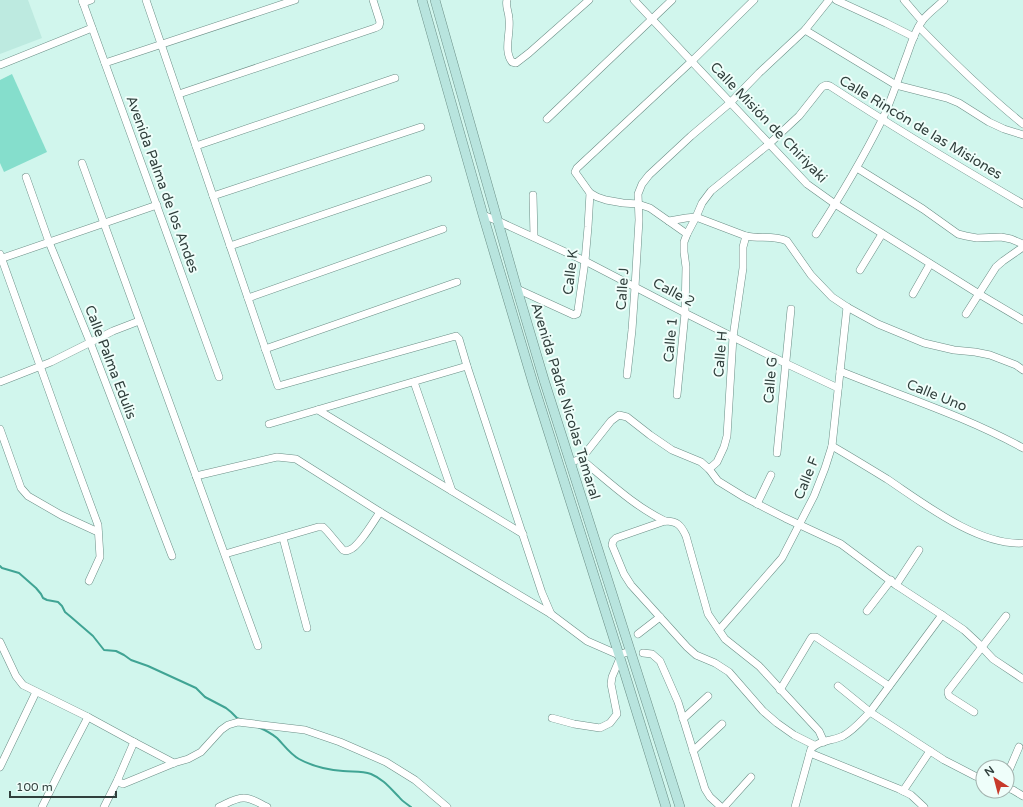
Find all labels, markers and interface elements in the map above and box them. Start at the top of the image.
street label: Calle Misión de Chiriyaki [707,58,831,186]
street label: Calle Rincón de las Misiones [836,72,1006,183]
street label: Avenida Palma de los Andes [122,93,203,275]
street label: Calle K [559,248,582,296]
street label: Calle J [613,267,632,311]
street label: Calle 2 [650,274,698,310]
street label: Avenida Padre Nicolas Tamaral [527,301,604,502]
street label: Calle Palma Edulis [81,303,140,422]
street label: Calle 1 [660,317,681,363]
street label: Calle H [710,330,731,378]
street label: Calle G [760,356,781,404]
street label: Calle Uno [904,376,969,415]
street label: Calle F [790,454,823,502]
north arrow [975,759,1015,799]
text: N [982,763,997,779]
scale bar [10,773,116,799]
text: 100 m [16,780,53,794]

